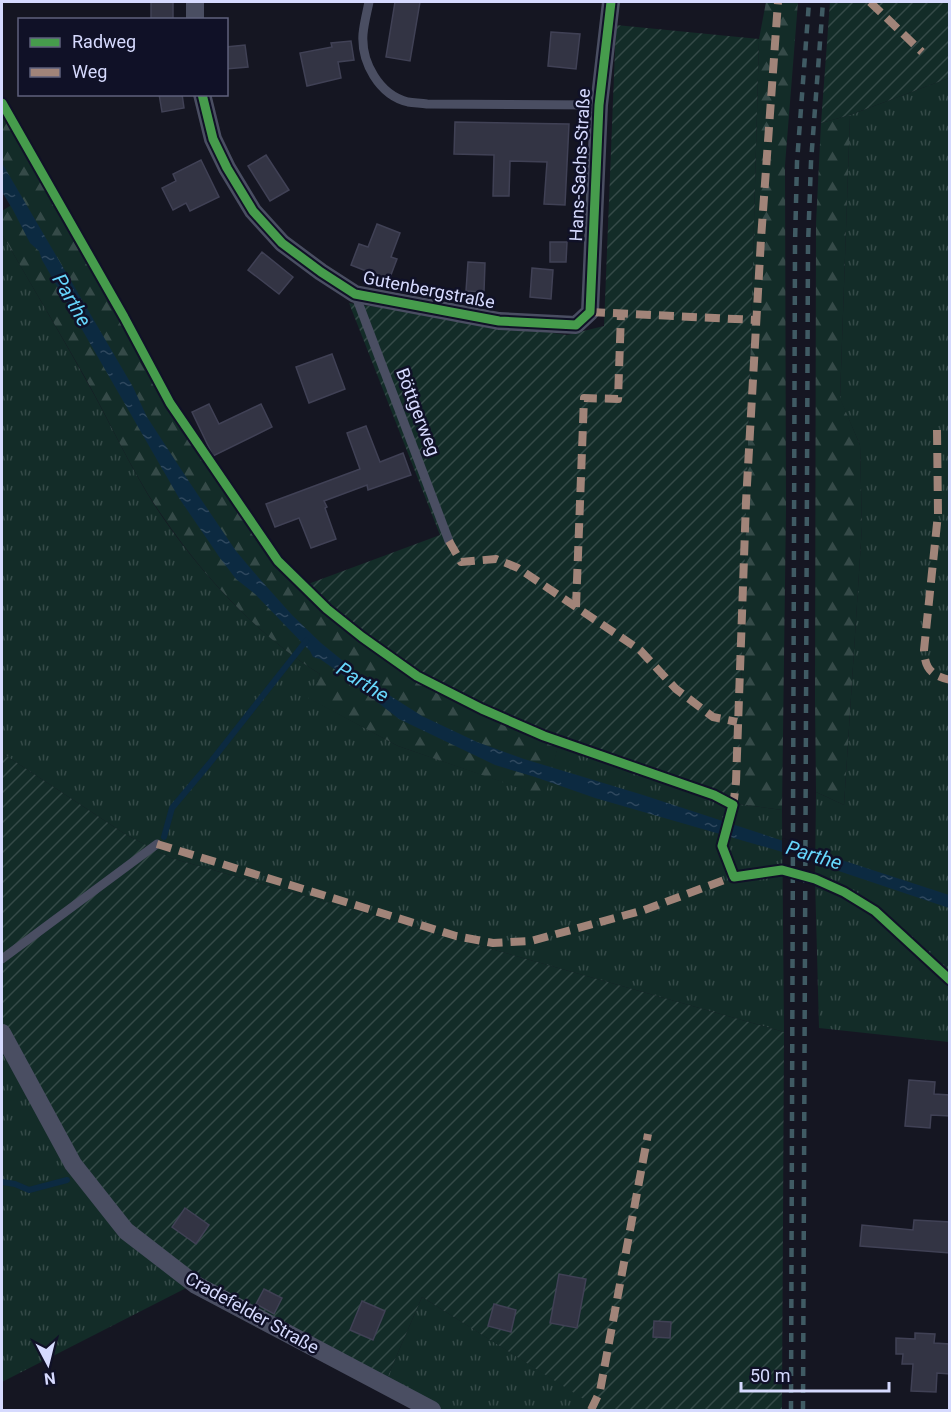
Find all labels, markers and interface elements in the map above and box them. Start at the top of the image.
legend [18,18,228,96]
text: Radweg [72,31,136,52]
text: Weg [72,61,107,82]
street label: Hans-Sachs-Straße [565,88,594,242]
street label: Gutenbergstraße [361,266,497,313]
water label: Parthe [47,269,97,331]
street label: Böttgerweg [392,365,445,459]
water label: Parthe [332,657,394,707]
water label: Parthe [783,835,845,875]
street label: Cradefelder Straße [182,1267,323,1358]
north arrow [18,1334,78,1394]
scale bar [741,1355,890,1393]
text: 50 m [750,1365,790,1386]
text: N [43,1368,57,1389]

